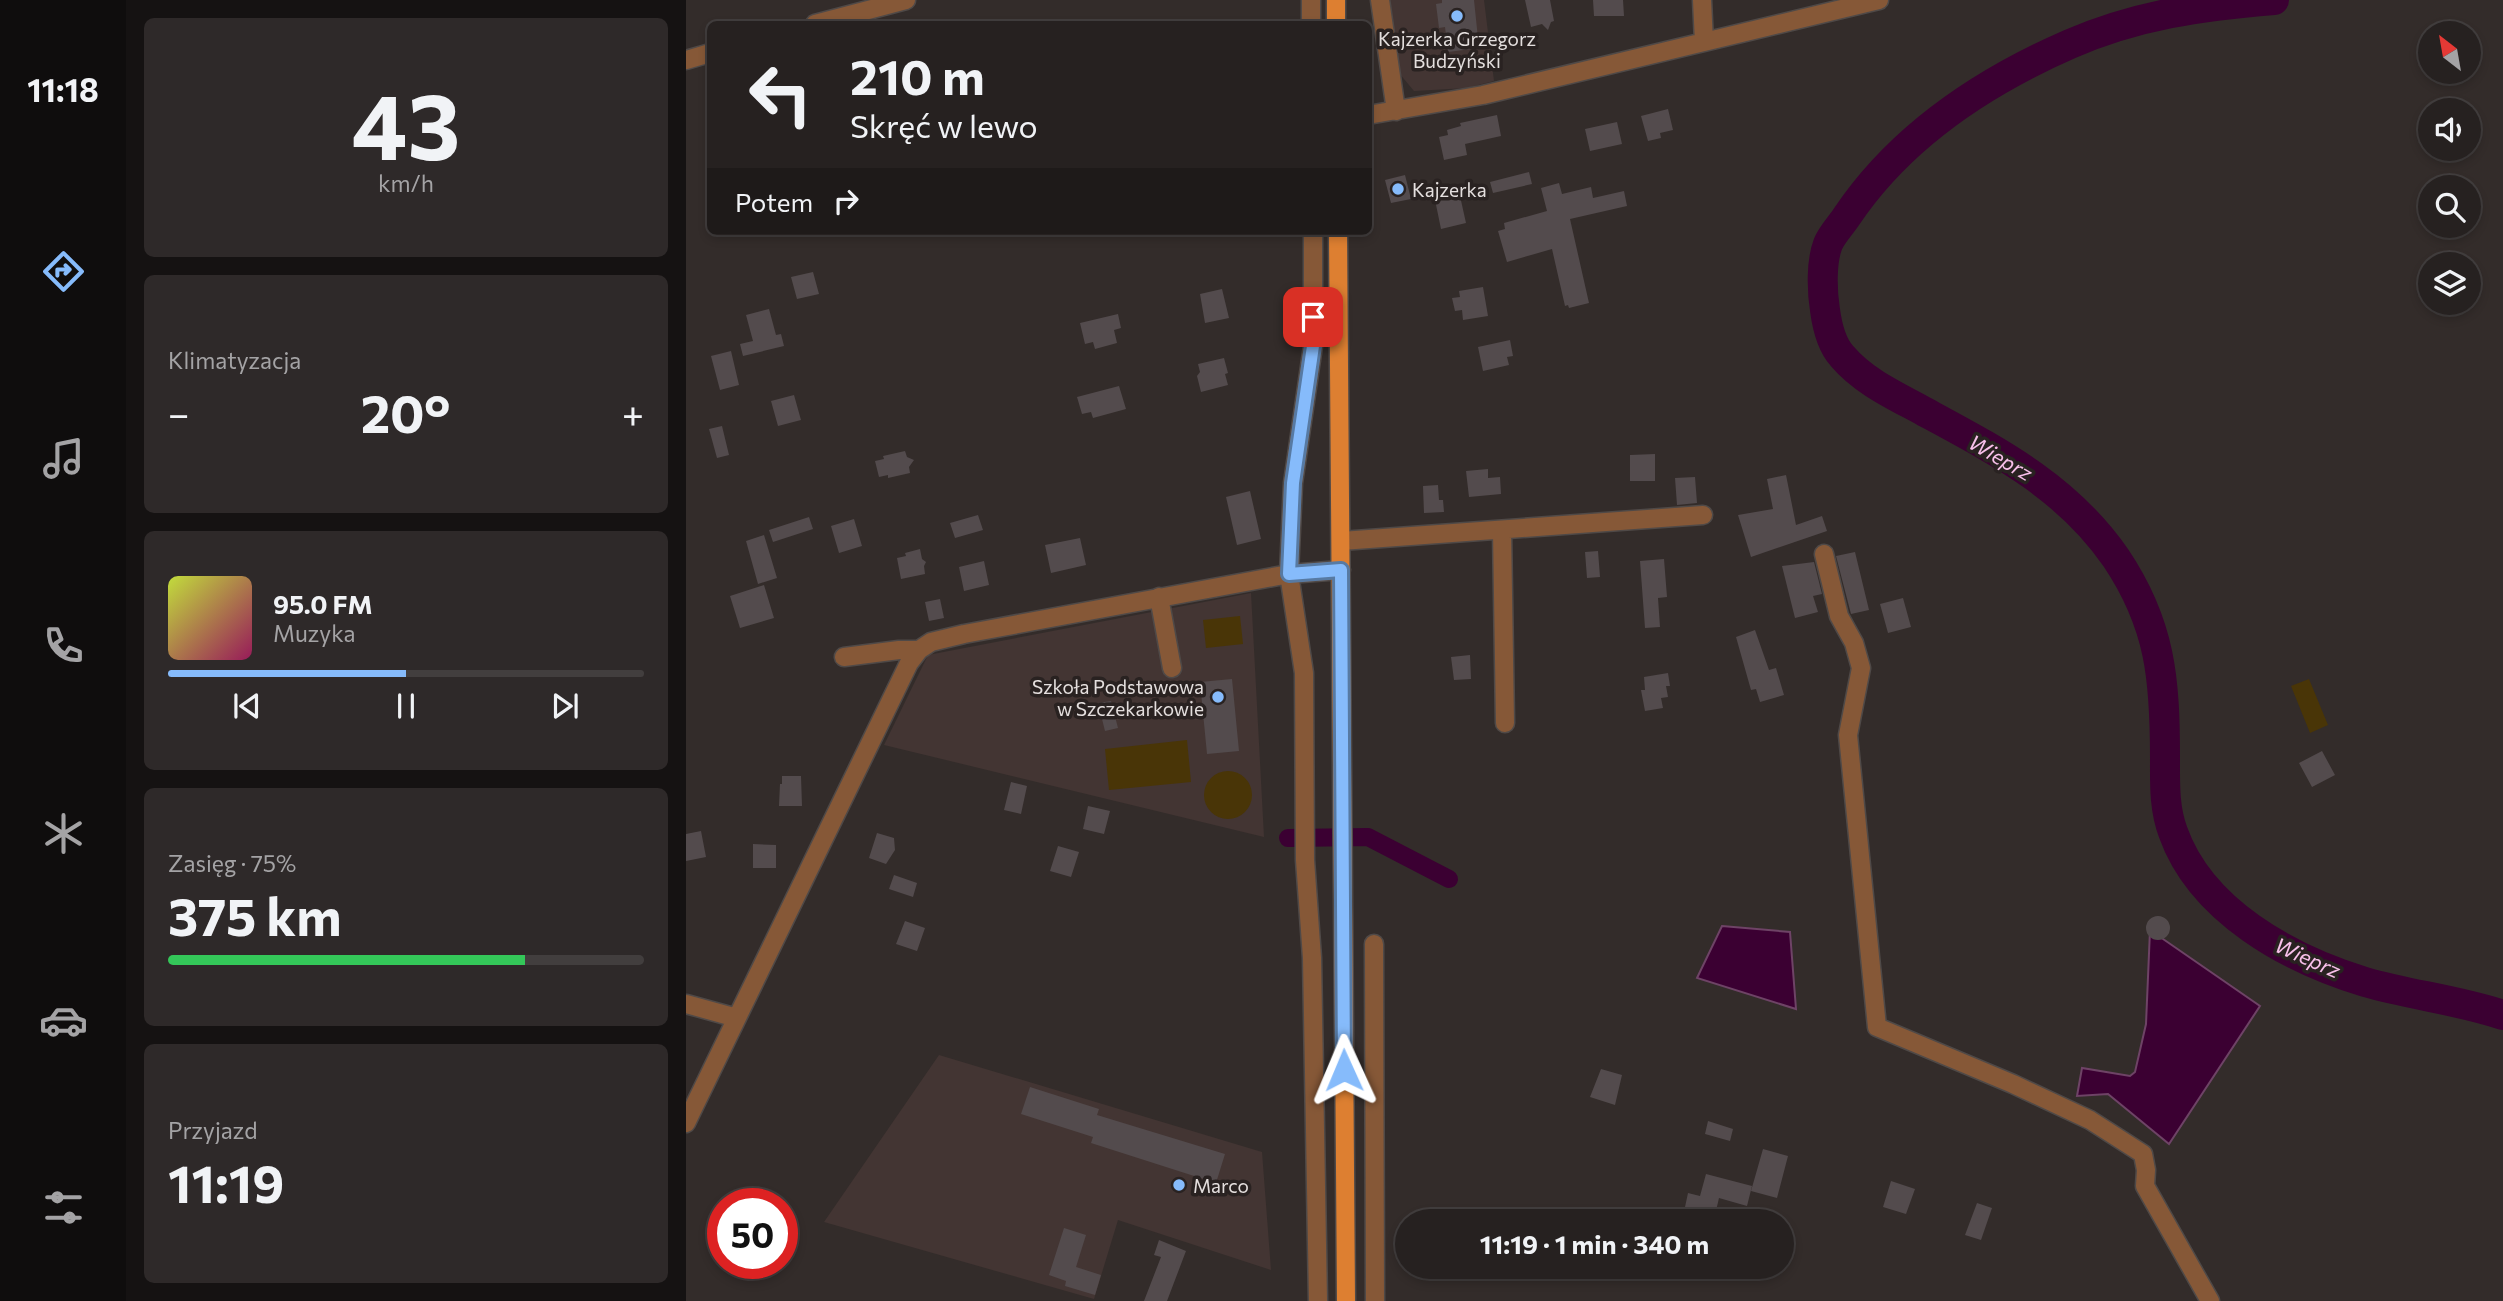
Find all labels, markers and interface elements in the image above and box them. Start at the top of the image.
marker: Kajzerka Grzegorz Budzyński [1449,8,1465,24]
north arrow [2418,21,2482,84]
map controls [2418,21,2481,315]
place label: Kajzerka Grzegorz Budzyński [1378,27,1536,72]
text: 210 m [850,45,985,105]
icon: left [735,49,826,140]
text: 43 [352,67,460,179]
text: 11:18 [27,69,99,109]
button: sound [2418,98,2481,161]
text: Skręć w lewo [850,105,1038,145]
text: km/h [378,169,434,197]
button: search [2418,175,2481,238]
place label: Kajzerka [1412,178,1487,201]
marker: Kajzerka [1390,181,1406,197]
icon: right [827,182,865,220]
text: Potem [735,186,813,217]
icon: directions [39,247,88,296]
button: layers [2418,252,2481,315]
pin [1283,287,1343,347]
icon: arrive [1294,298,1332,336]
text: Klimatyzacja [168,346,301,374]
text: 20° [361,380,451,444]
text: − [168,389,190,436]
text: + [622,389,644,436]
water label: Wieprz [1965,429,2038,485]
icon: music [39,434,88,483]
text: 95.0 FM [273,588,373,619]
text: Muzyka [273,619,356,647]
icon: phone [39,621,88,670]
place label: Szkoła Podstawowa w Szczekarkowie [1032,675,1204,720]
icon: previous [228,687,266,725]
icon: pause [387,687,425,725]
icon: next [546,687,584,725]
marker: Szkoła Podstawowa w Szczekarkowie [1210,689,1226,705]
icon: climate [39,809,88,858]
text: Zasięg · 75% [168,849,296,877]
text: 375 km [168,883,342,947]
water label: Wieprz [2271,932,2345,983]
icon: car [39,996,88,1045]
position arrow [1307,1033,1381,1107]
text: Przyjazd [168,1116,258,1144]
text: 11:19 [168,1150,284,1214]
place label: Marco [1193,1174,1249,1197]
marker: Marco [1171,1177,1187,1193]
icon: filters [39,1183,88,1232]
speed limit sign: 50 [707,1188,798,1279]
text: 11:19 · 1 min · 340 m [1480,1228,1709,1259]

